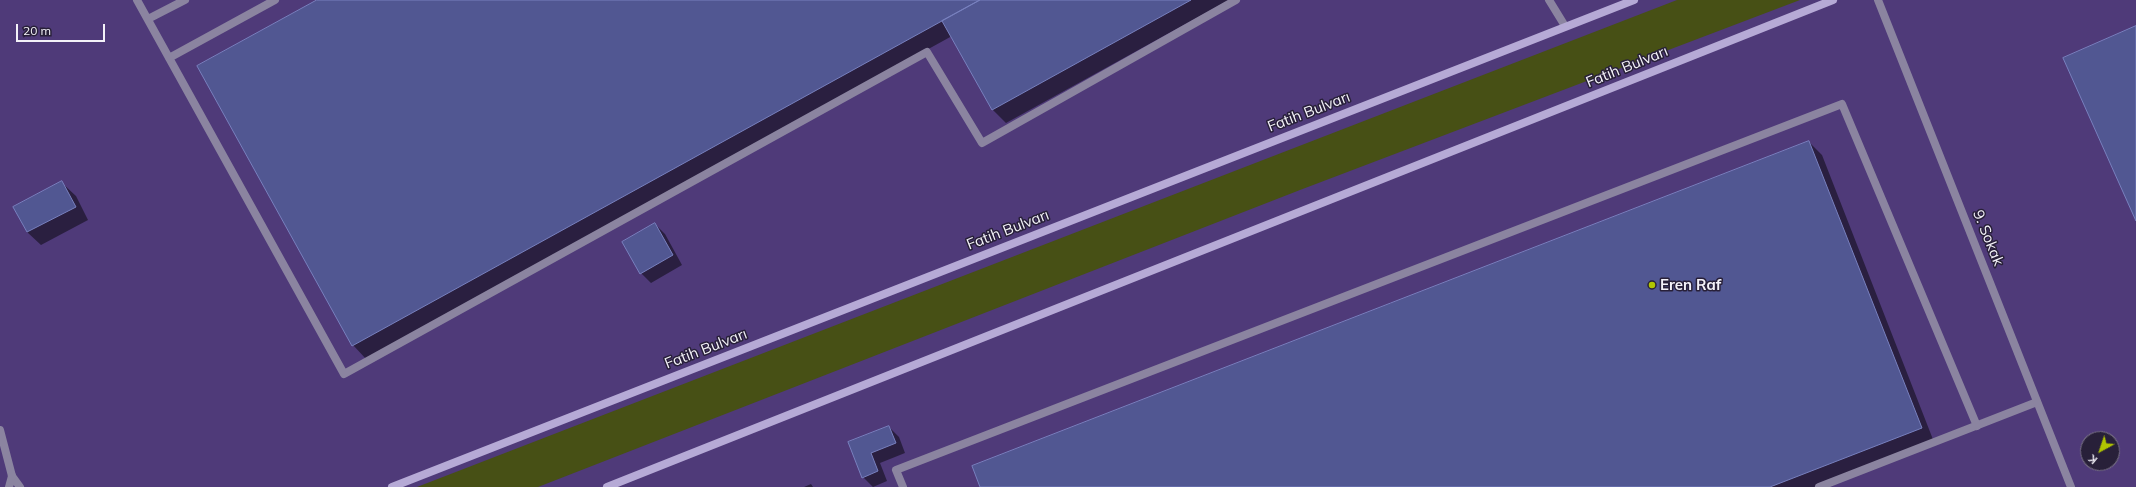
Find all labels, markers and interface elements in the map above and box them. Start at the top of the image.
scale bar [18,16,107,42]
text: 20 m [23,23,51,38]
street label: Fatih Bulvarı [1583,42,1671,92]
street label: Fatih Bulvarı [1265,88,1353,136]
street label: Fatih Bulvarı [964,206,1052,254]
street label: 9. Sokak [1969,207,2007,269]
place label: Eren Raf [1660,276,1721,294]
marker: Eren Raf [1647,280,1657,290]
street label: Fatih Bulvarı [662,325,750,373]
north arrow [2080,431,2120,471]
text: K [2086,452,2100,467]

